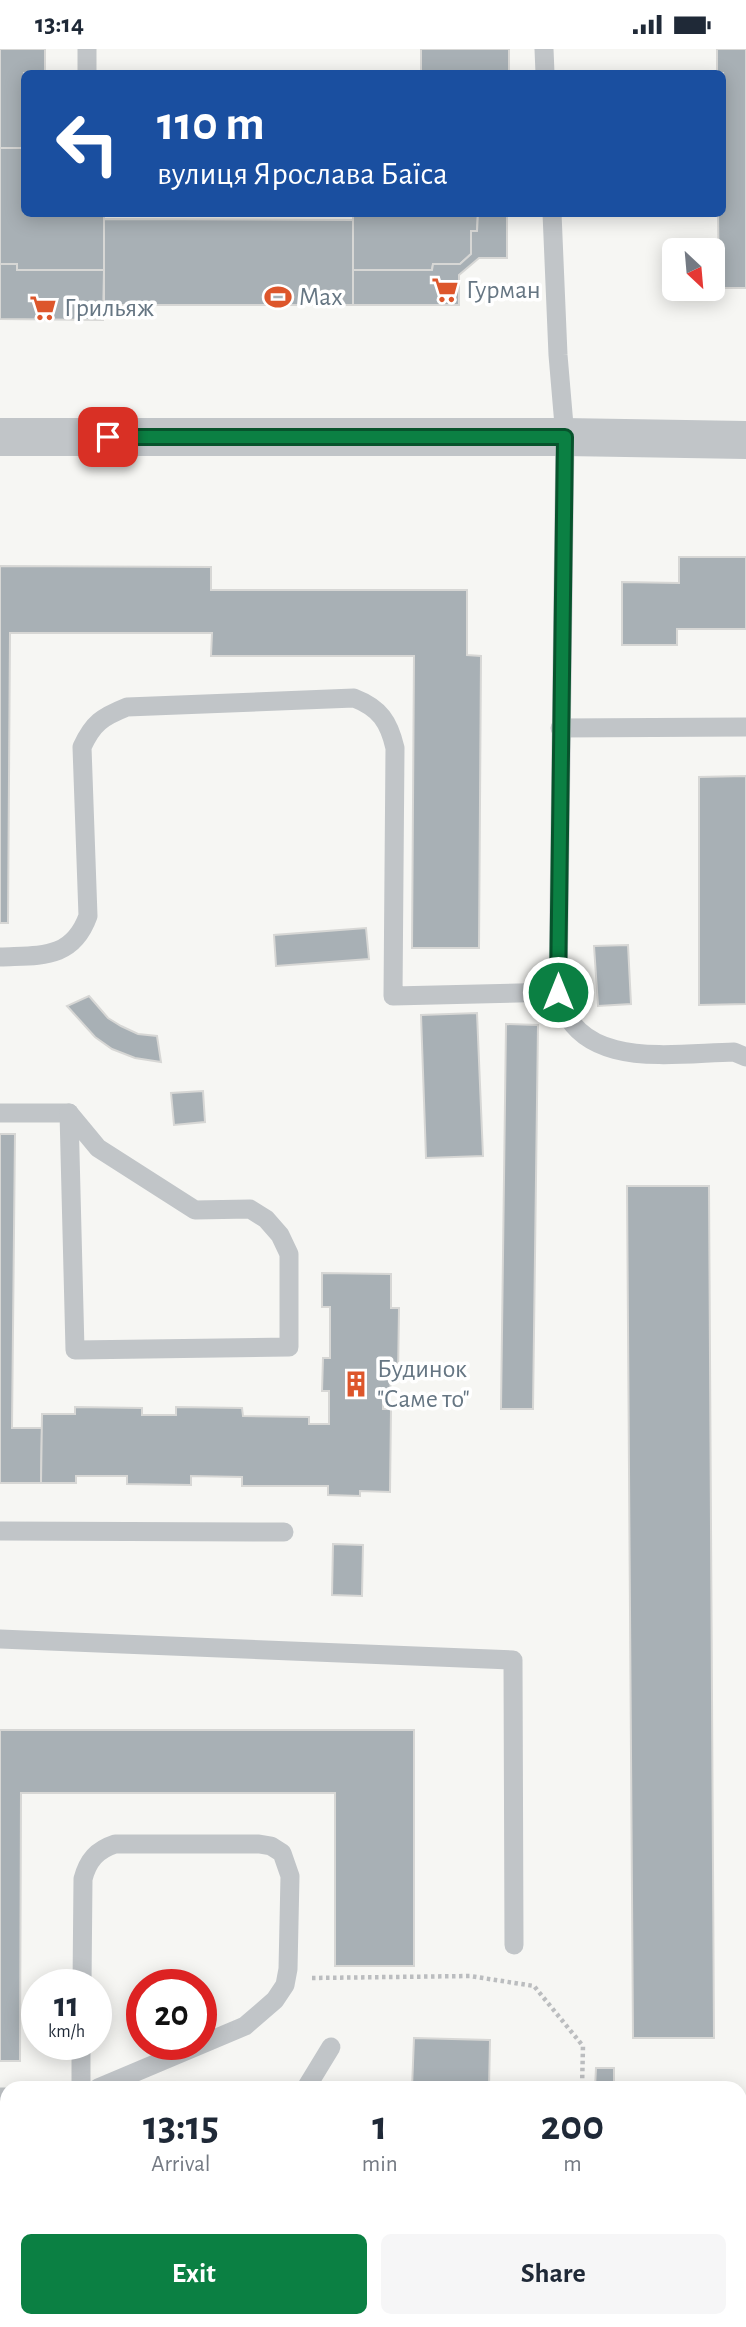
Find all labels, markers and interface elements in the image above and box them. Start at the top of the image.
text: 13:14 [35,11,84,37]
icon: left [42,98,133,189]
text: 110 m [157,100,265,149]
text: вулиця Ярослава Баїса [157,158,448,190]
north arrow [662,238,724,301]
map controls [662,238,725,301]
supermarket icon: Гурман [430,275,460,305]
place label: Гурман [466,277,541,303]
sports icon: Max [263,282,293,312]
place label: Max [299,284,343,310]
supermarket icon: Грильяж [28,293,58,323]
place label: Грильяж [64,295,154,321]
pin [78,407,138,467]
icon: arrive [89,418,127,456]
position arrow [521,955,595,1029]
place label: Будинок "Саме то" [377,1356,470,1412]
building icon: Будинок "Саме то" [341,1369,371,1399]
speed limit sign: 20 [126,1969,217,2060]
text: 11 [54,1988,79,2023]
text: km/h [48,2023,85,2041]
text: 13:15 [143,2105,219,2147]
text: 1 [372,2105,387,2147]
text: 200 [541,2105,604,2147]
text: Arrival [151,2153,211,2176]
text: min [362,2153,398,2176]
text: m [563,2153,582,2176]
button: Exit [21,2234,367,2314]
button: Share [381,2234,726,2314]

